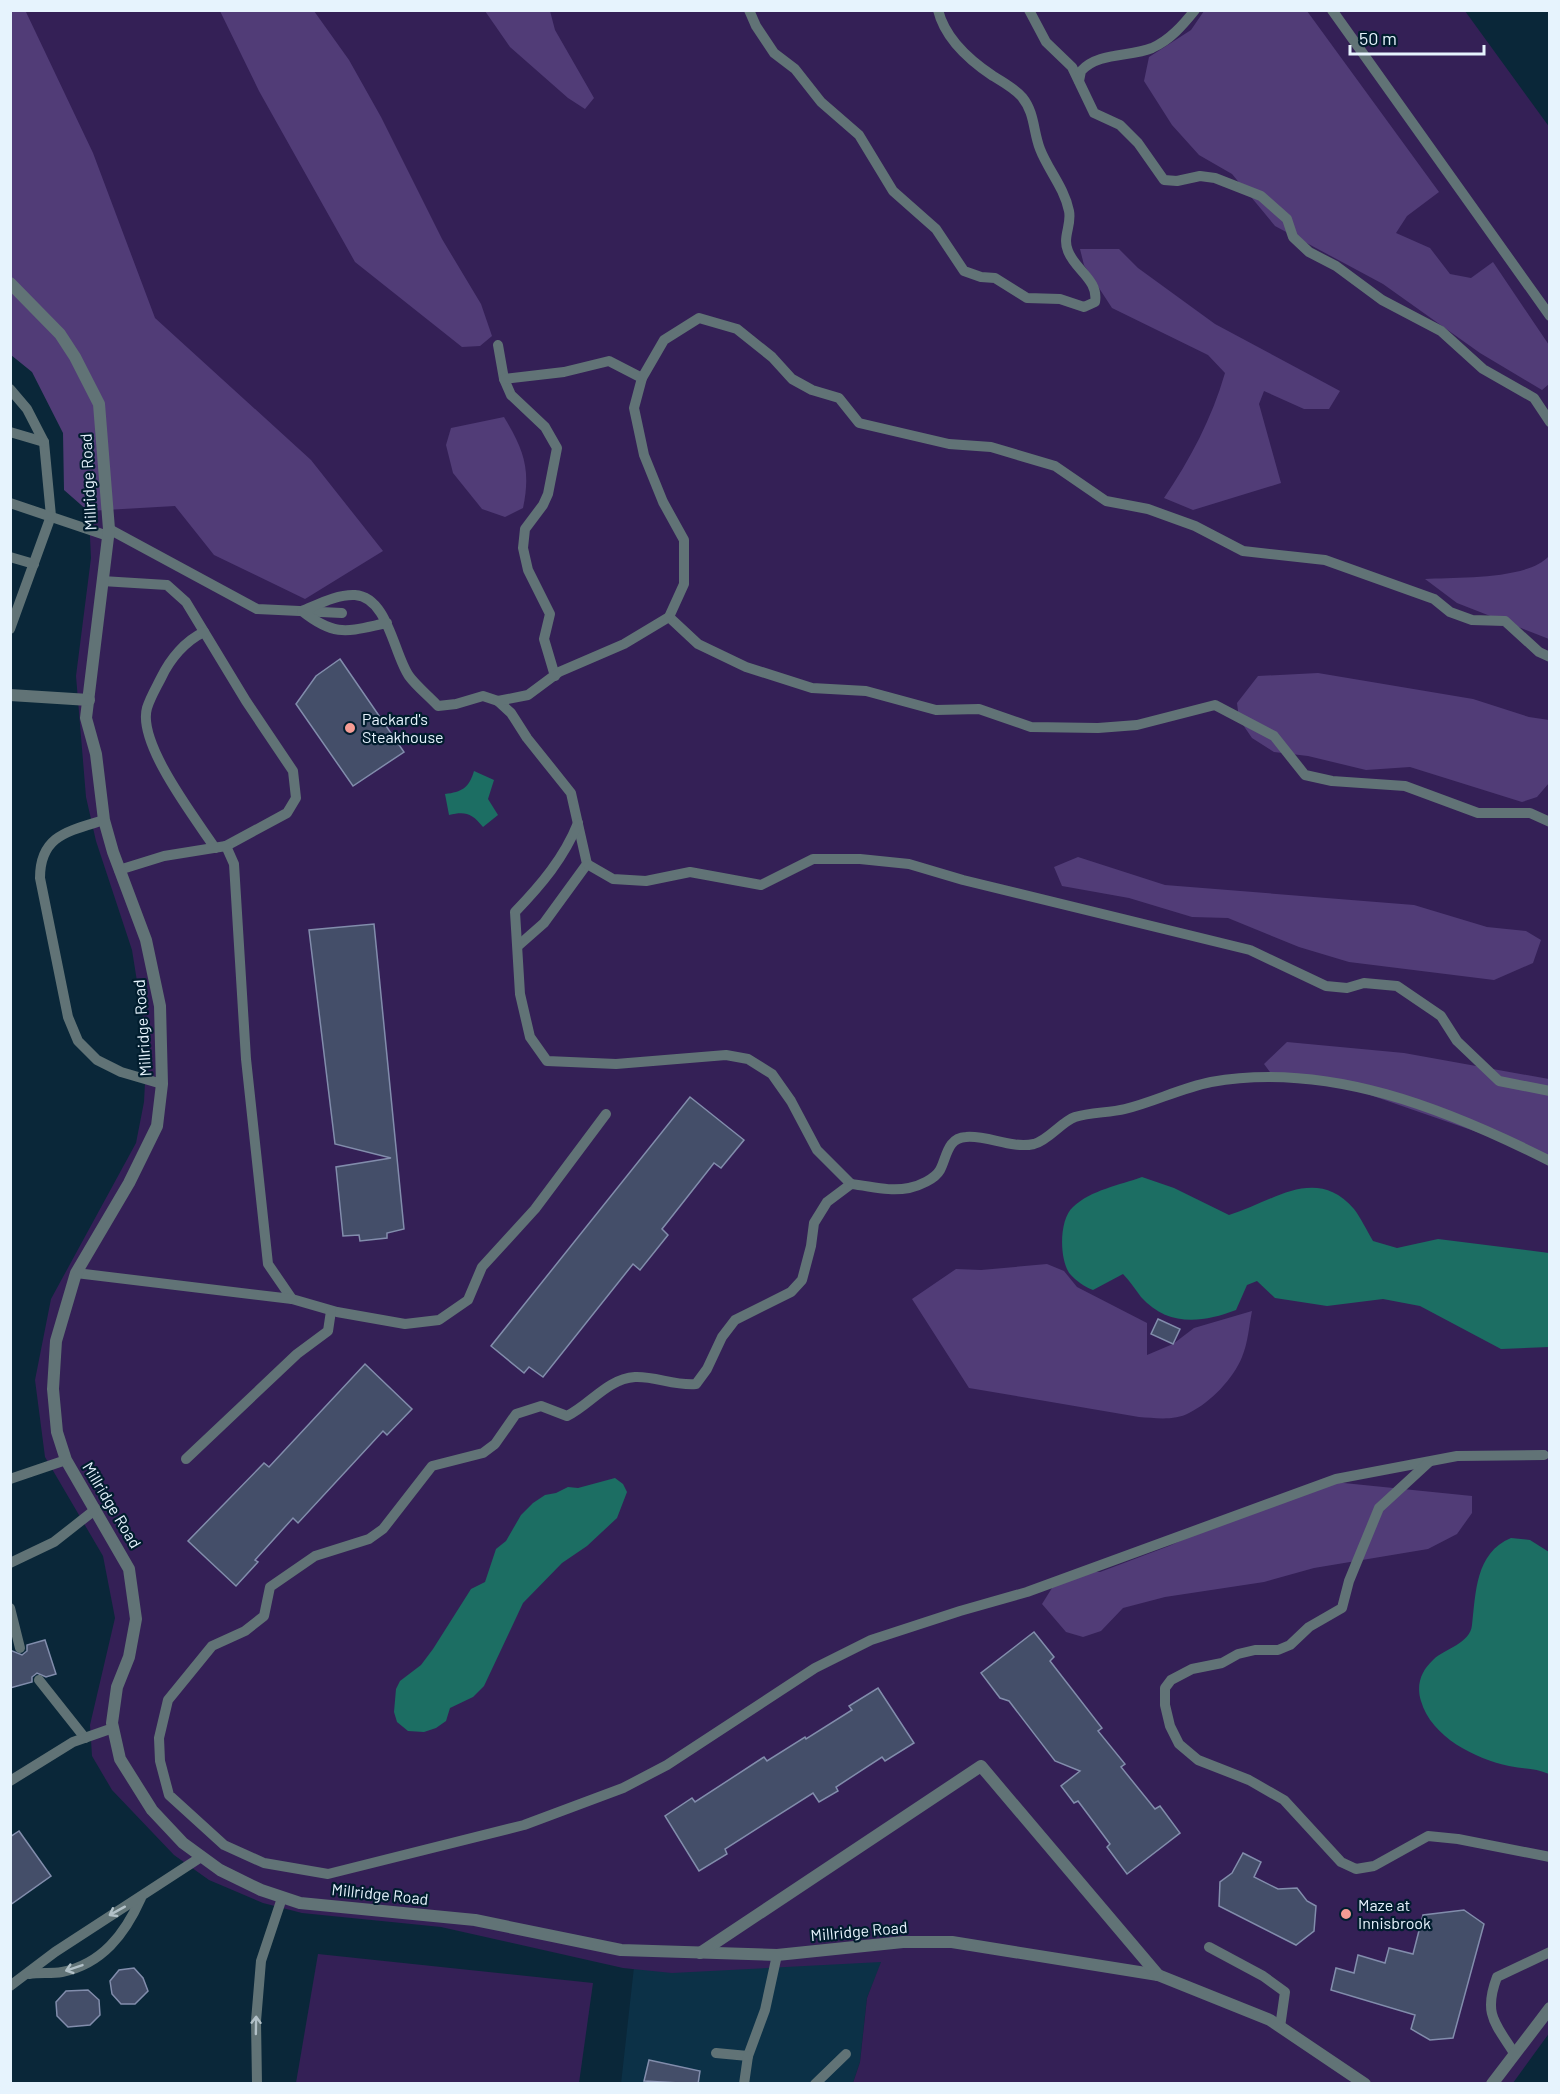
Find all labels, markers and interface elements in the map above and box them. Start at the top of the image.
scale bar [1350,18,1484,56]
text: 50 m [1359,27,1397,49]
street label: Millridge Road [75,433,100,531]
place label: Packard's Steakhouse [362,709,444,746]
marker: Packard's Steakhouse [343,721,357,735]
street label: Millridge Road [129,979,154,1077]
street label: Millridge Road [79,1458,146,1551]
street label: Millridge Road [331,1879,429,1908]
place label: Maze at Innisbrook [1358,1895,1431,1932]
one-way arrow [108,1906,126,1917]
marker: Maze at Innisbrook [1339,1907,1353,1921]
street label: Millridge Road [810,1917,908,1944]
one-way arrow [65,1963,84,1974]
one-way arrow [250,2016,262,2036]

